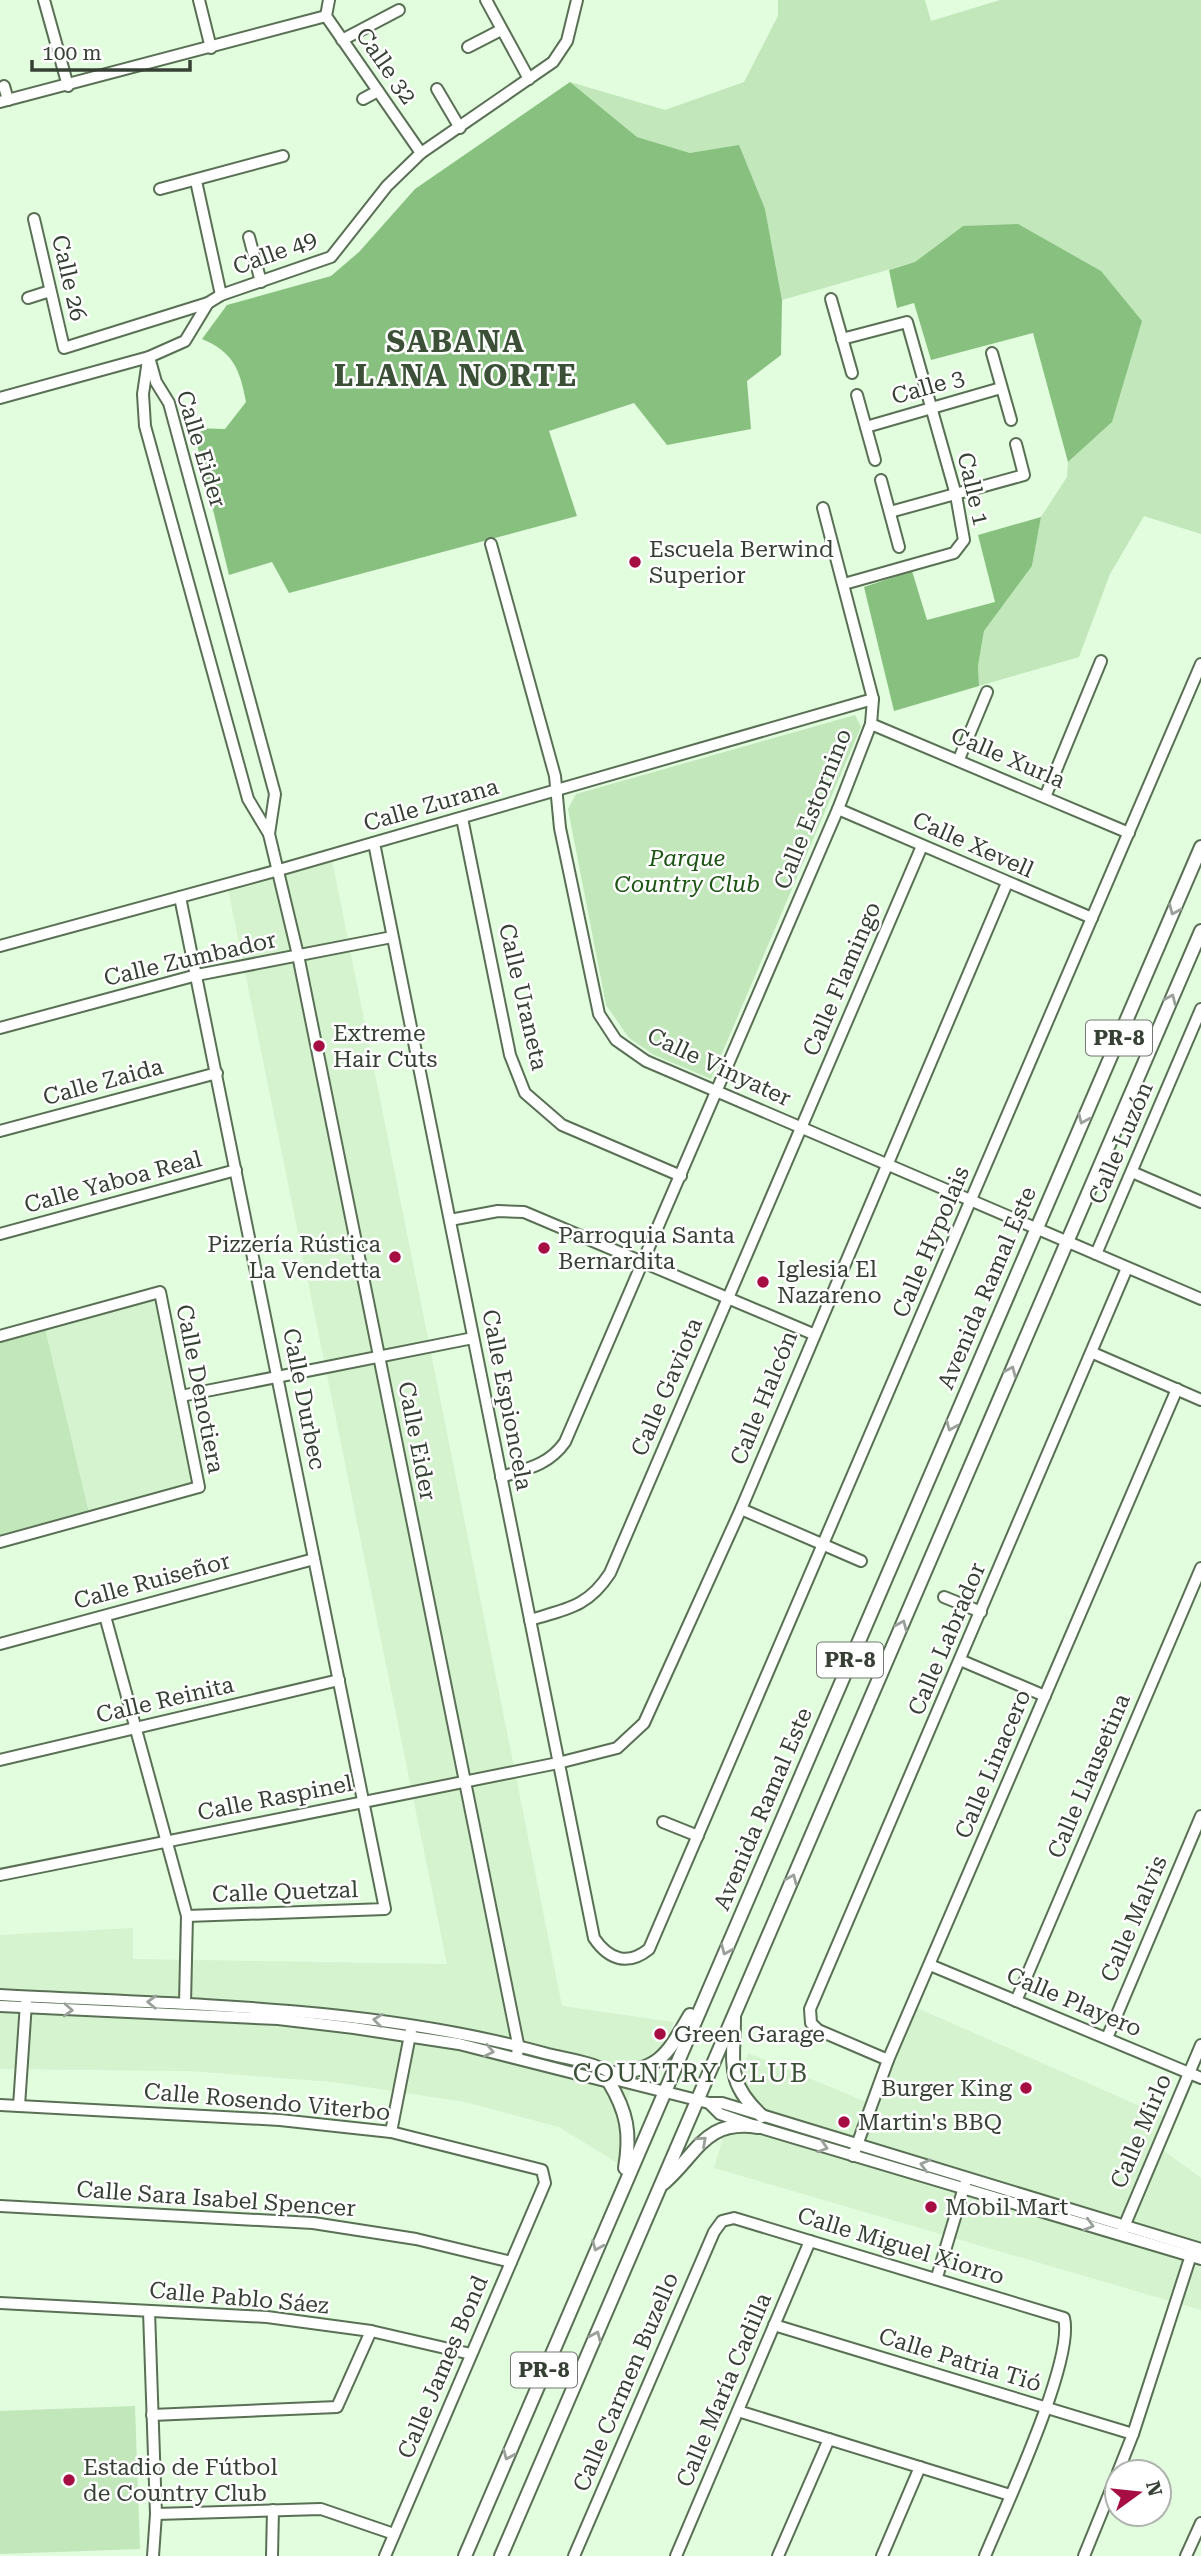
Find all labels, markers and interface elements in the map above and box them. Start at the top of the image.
street label: Calle 32 [350,22,422,110]
scale bar [32,28,189,72]
text: 100 m [42,41,102,65]
street label: Calle 49 [229,225,321,281]
street label: Calle 26 [46,232,92,324]
district label: SABANA LLANA NORTE [334,324,578,393]
street label: Calle 3 [888,364,968,410]
street label: Calle Eider [170,387,232,511]
street label: Calle 1 [951,450,995,528]
place label: Escuela Berwind Superior [649,536,834,589]
marker: Escuela Berwind Superior [627,554,643,570]
street label: Calle Xurla [947,722,1070,794]
street label: Calle Estornino [769,725,857,893]
street label: Calle Zurana [360,773,502,837]
street label: Calle Xevell [908,806,1038,884]
park label: Parque Country Club [614,845,760,898]
street label: Calle Flamingo [797,898,887,1060]
one-way arrow [1168,903,1182,915]
street label: Calle Uraneta [493,921,553,1073]
street label: Calle Zumbador [101,926,279,992]
one-way arrow [1163,994,1177,1006]
place label: Extreme Hair Cuts [333,1020,438,1073]
road number: PR-8 [1086,1020,1152,1056]
street label: Calle Vinyater [643,1022,795,1112]
marker: Extreme Hair Cuts [311,1038,327,1054]
street label: Calle Zaida [40,1053,166,1111]
street label: Calle Luzón [1083,1078,1159,1208]
one-way arrow [1078,1112,1092,1124]
street label: Calle Yaboa Real [21,1145,205,1219]
street label: Calle Hypolais [887,1162,975,1322]
street label: Avenida Ramal Este [932,1183,1042,1393]
place label: Parroquia Santa Bernardita [558,1222,735,1275]
place label: Pizzería Rústica La Vendetta [207,1231,382,1284]
marker: Parroquia Santa Bernardita [536,1240,552,1256]
marker: Pizzería Rústica La Vendetta [387,1249,403,1265]
place label: Iglesia El Nazareno [777,1256,882,1309]
marker: Iglesia El Nazareno [755,1274,771,1290]
street label: Calle Denotiera [170,1302,230,1476]
street label: Calle Espioncela [476,1307,538,1493]
street label: Calle Gaviota [626,1313,708,1460]
street label: Calle Durbec [277,1326,331,1472]
street label: Calle Halcón [725,1327,803,1469]
one-way arrow [1003,1366,1017,1378]
street label: Calle Eider [392,1379,442,1503]
one-way arrow [945,1419,959,1431]
street label: Calle Ruiseñor [71,1547,233,1615]
street label: Calle Labrador [903,1559,991,1719]
one-way arrow [893,1619,907,1631]
road number: PR-8 [817,1642,883,1678]
street label: Calle Reinita [94,1671,237,1729]
street label: Calle Linacero [949,1686,1037,1842]
street label: Calle Llausetina [1042,1689,1136,1862]
street label: Avenida Ramal Este [708,1704,818,1914]
street label: Calle Raspinel [195,1770,355,1826]
street label: Calle Malvis [1095,1852,1173,1986]
one-way arrow [784,1873,798,1886]
street label: Calle Quetzal [212,1876,358,1908]
one-way arrow [720,1944,734,1956]
street label: Calle Playero [1002,1961,1146,2043]
one-way arrow [146,1994,157,2009]
one-way arrow [63,2002,74,2017]
one-way arrow [372,2013,384,2028]
place label: Green Garage [674,2021,825,2048]
marker: Green Garage [652,2026,668,2042]
one-way arrow [483,2042,495,2057]
district label: COUNTRY CLUB [573,2058,809,2088]
street label: Calle Mirlo [1105,2070,1177,2192]
place label: Burger King [881,2075,1012,2102]
street label: Calle Rosendo Viterbo [143,2078,391,2126]
marker: Burger King [1018,2080,1034,2096]
place label: Martin's BBQ [858,2109,1002,2136]
marker: Martin's BBQ [836,2114,852,2130]
one-way arrow [694,2137,707,2150]
one-way arrow [817,2139,829,2154]
one-way arrow [919,2159,931,2173]
street label: Calle Sara Isabel Spencer [75,2176,357,2222]
place label: Mobil Mart [945,2194,1069,2221]
marker: Mobil Mart [923,2199,939,2215]
street label: Calle Miguel Xiorro [794,2202,1008,2290]
one-way arrow [1082,2217,1094,2232]
one-way arrow [591,2239,605,2252]
street label: Calle Carmen Buzello [568,2268,684,2496]
street label: Calle James Bond [392,2271,494,2463]
street label: Calle Pablo Sáez [148,2277,330,2319]
street label: Calle María Cadilla [671,2288,777,2491]
street label: Calle Patria Tió [875,2322,1045,2398]
one-way arrow [588,2331,602,2343]
road number: PR-8 [511,2352,577,2388]
one-way arrow [502,2448,516,2461]
place label: Estadio de Fútbol de Country Club [83,2454,278,2507]
north arrow [1103,2458,1173,2528]
marker: Estadio de Fútbol de Country Club [61,2472,77,2488]
text: N [1141,2479,1167,2499]

